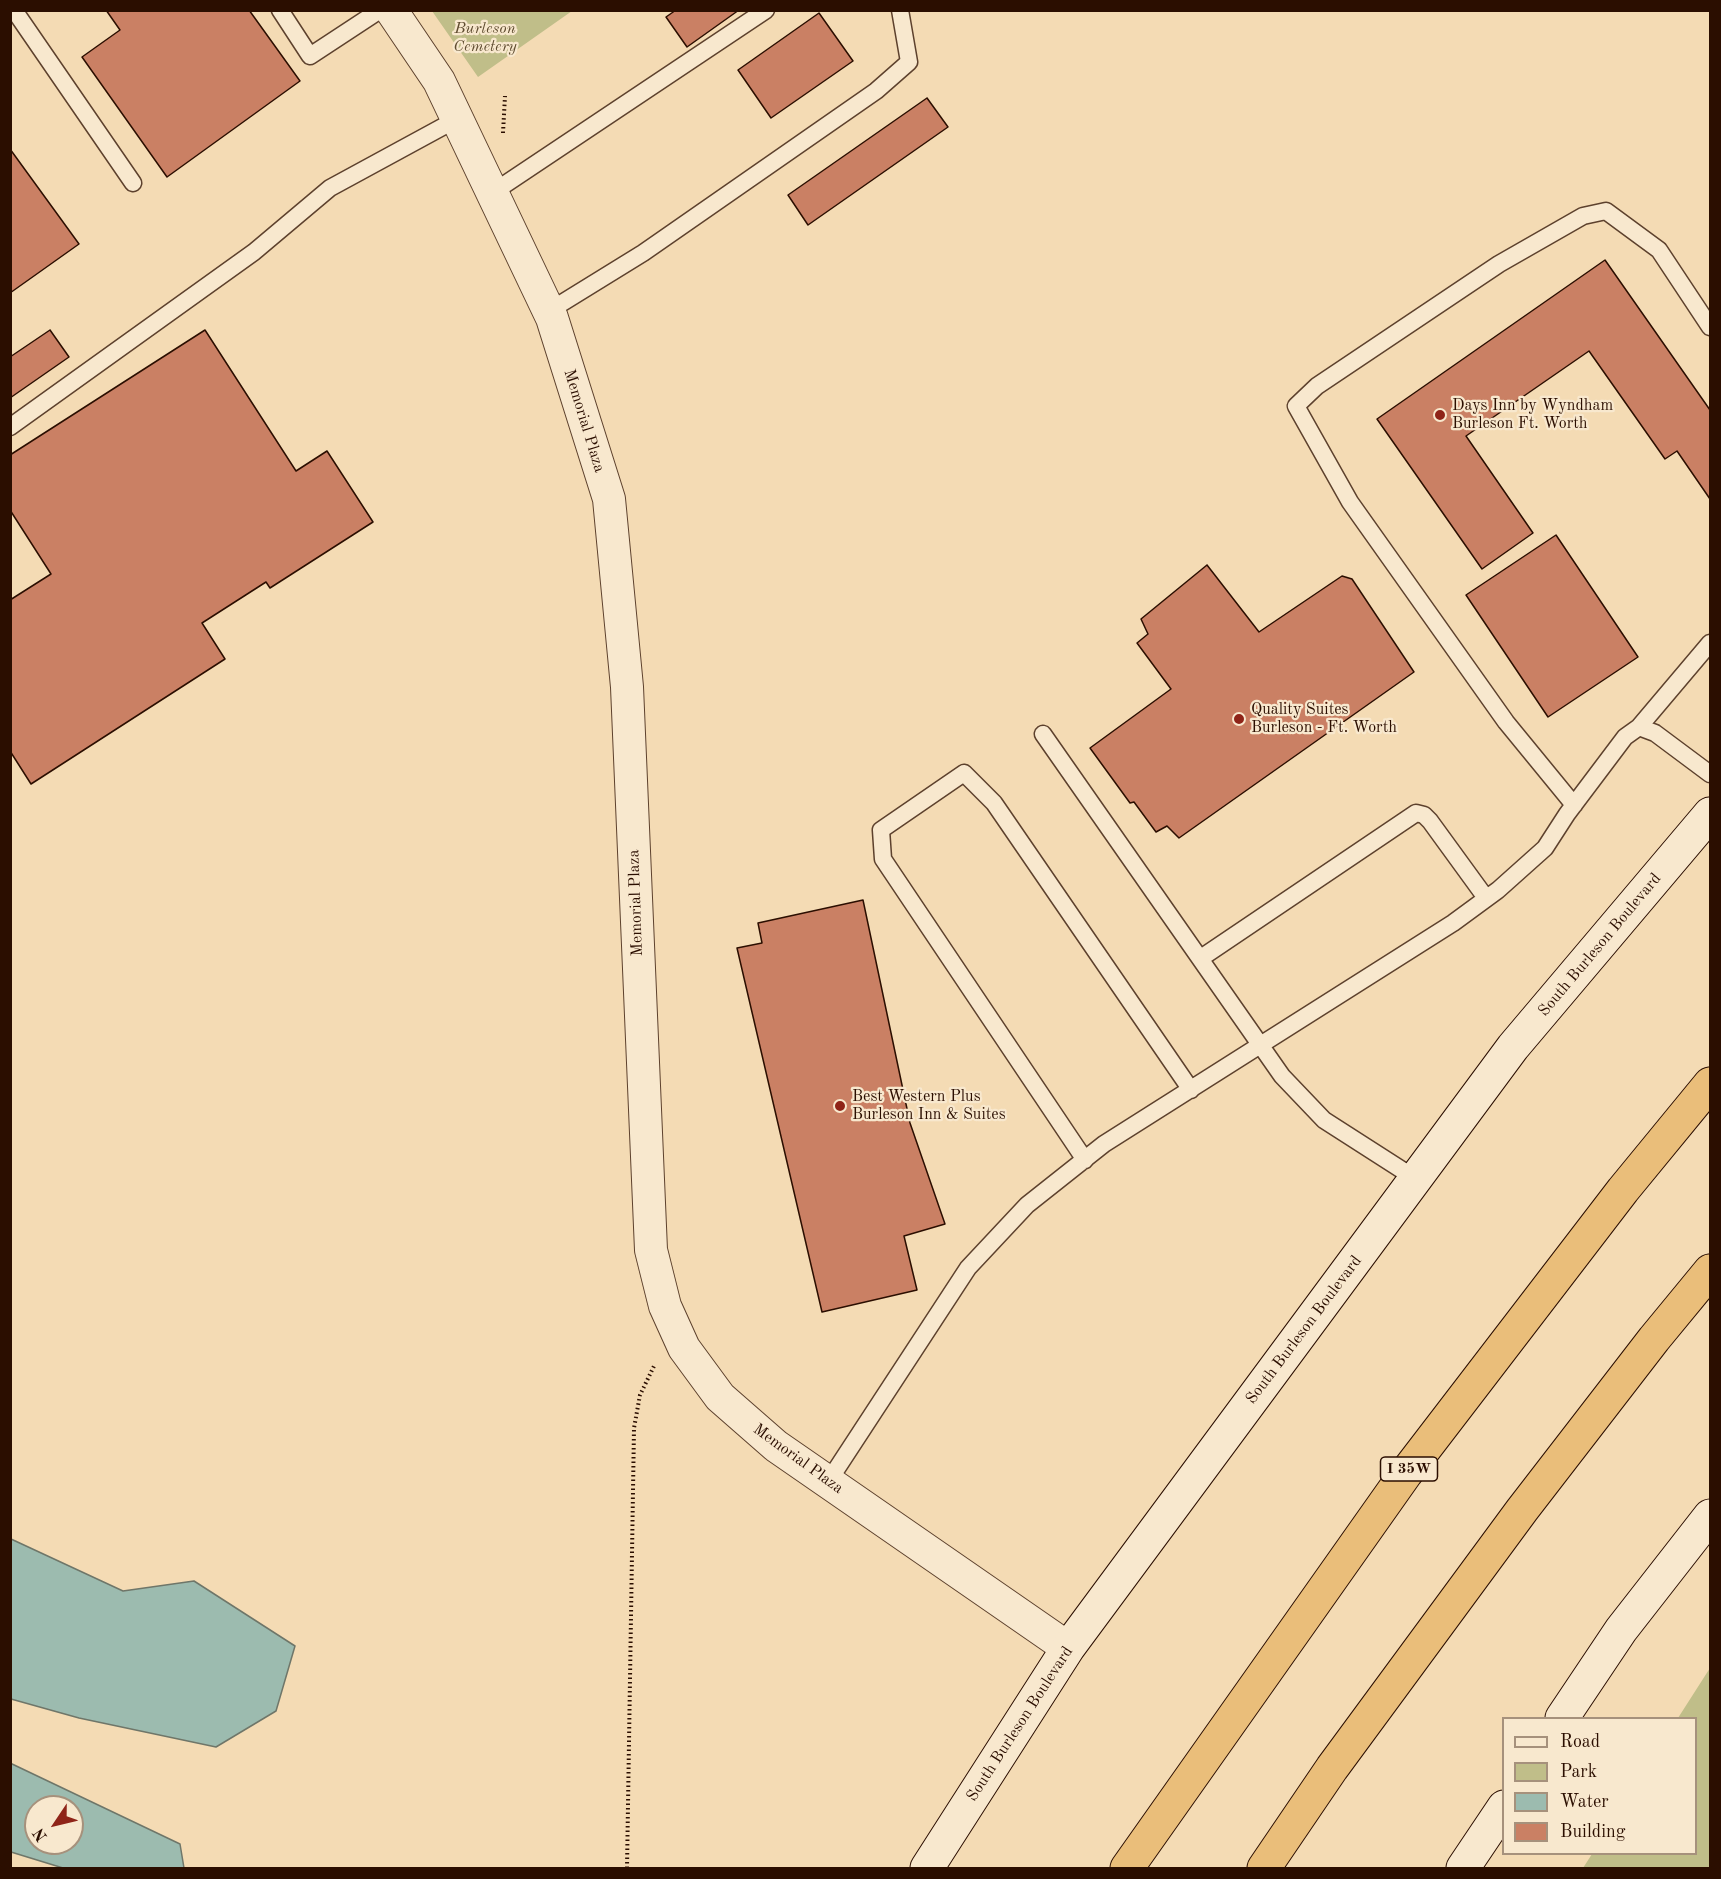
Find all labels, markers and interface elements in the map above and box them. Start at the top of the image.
park label: Burleson Cemetery [453,19,517,57]
street label: Memorial Plaza [559,367,609,475]
place label: Days Inn by Wyndham Burleson Ft. Worth [1452,396,1613,434]
marker: Days Inn by Wyndham Burleson Ft. Worth [1433,408,1447,422]
place label: Quality Suites Burleson - Ft. Worth [1251,700,1397,738]
marker: Quality Suites Burleson - Ft. Worth [1232,712,1246,726]
street label: Memorial Plaza [625,849,647,957]
street label: South Burleson Boulevard [1534,870,1666,1020]
place label: Best Western Plus Burleson Inn & Suites [852,1087,1006,1125]
marker: Best Western Plus Burleson Inn & Suites [833,1099,847,1113]
street label: South Burleson Boulevard [1242,1252,1366,1408]
street label: Memorial Plaza [749,1420,847,1498]
road number: I 35W [1380,1457,1438,1481]
street label: South Burleson Boulevard [963,1643,1077,1805]
legend [1502,1717,1697,1855]
text: Road [1560,1733,1600,1751]
text: Park [1560,1763,1597,1781]
text: Water [1560,1793,1609,1811]
north arrow [24,1795,84,1855]
text: Building [1560,1823,1625,1841]
text: N [31,1825,51,1844]

